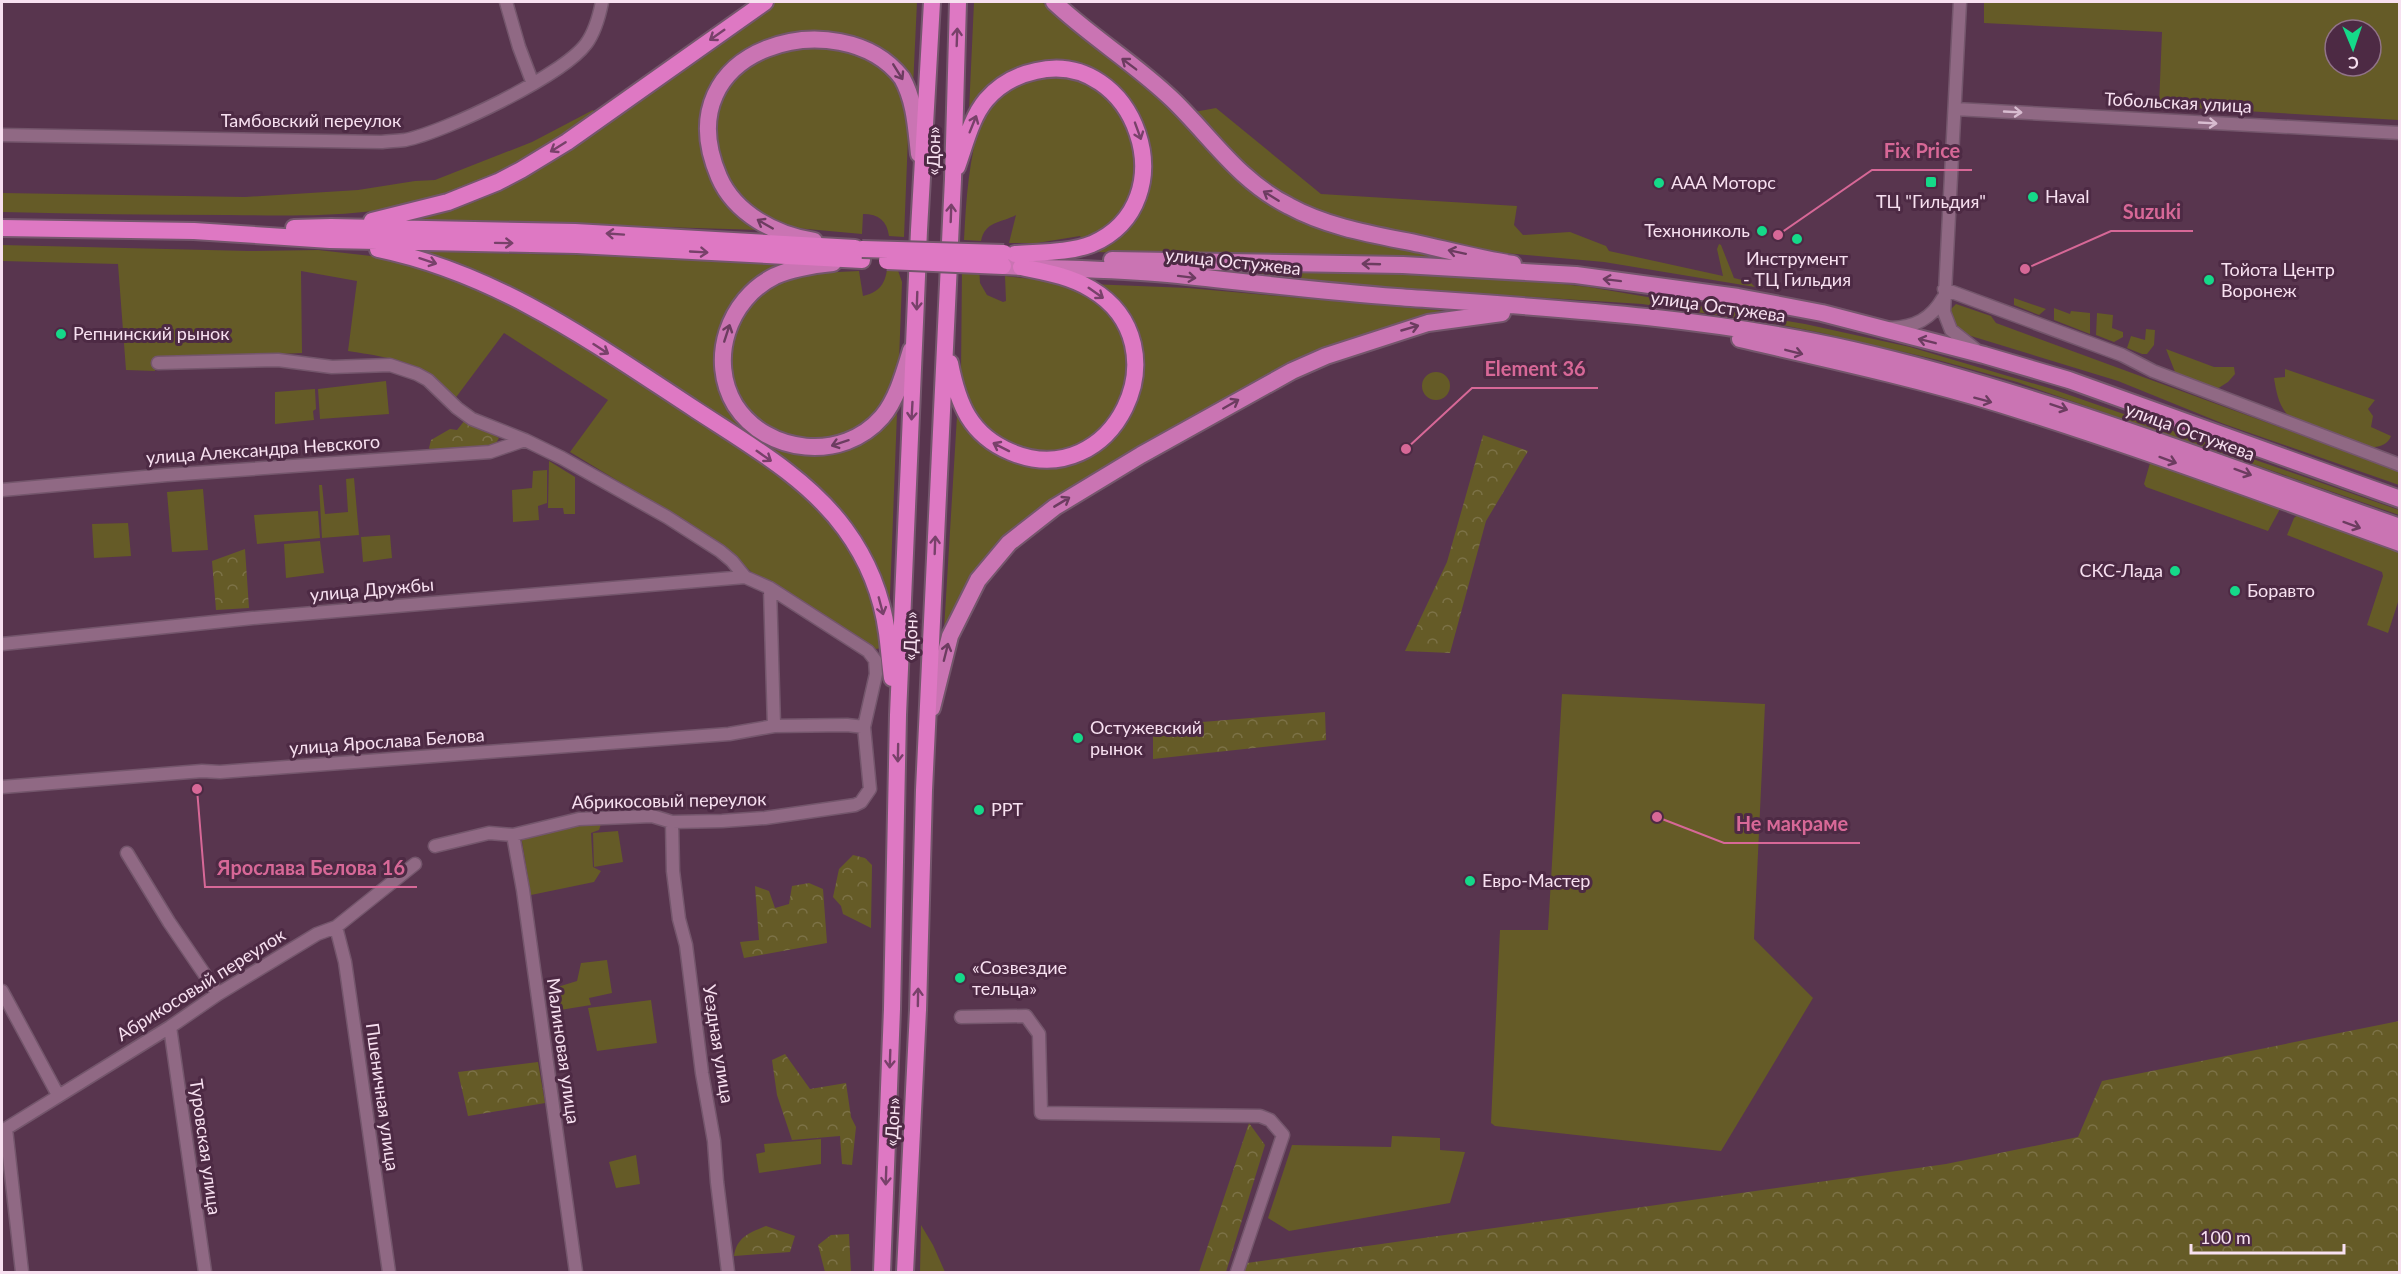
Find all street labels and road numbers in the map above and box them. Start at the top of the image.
street label: Тобольская улица [2104,87,2252,117]
street label: Тамбовский переулок [221,109,402,131]
street label: «Дон» [922,126,944,176]
street label: улица Остужева [1164,243,1302,279]
street label: улица Остужева [1649,286,1787,326]
street label: улица Остужева [2123,397,2258,465]
street label: улица Александра Невского [145,430,381,468]
street label: улица Дружбы [309,573,435,605]
street label: «Дон» [898,611,922,661]
street label: улица Ярослава Белова [289,723,485,759]
street label: Абрикосовый переулок [571,787,767,813]
street label: Абрикосовый переулок [112,923,290,1045]
street label: Малиновая улица [543,976,585,1125]
street label: Уездная улица [699,983,739,1105]
street label: Пшеничная улица [362,1022,404,1172]
street label: Туровская улица [186,1077,226,1216]
street label: «Дон» [880,1097,904,1147]

